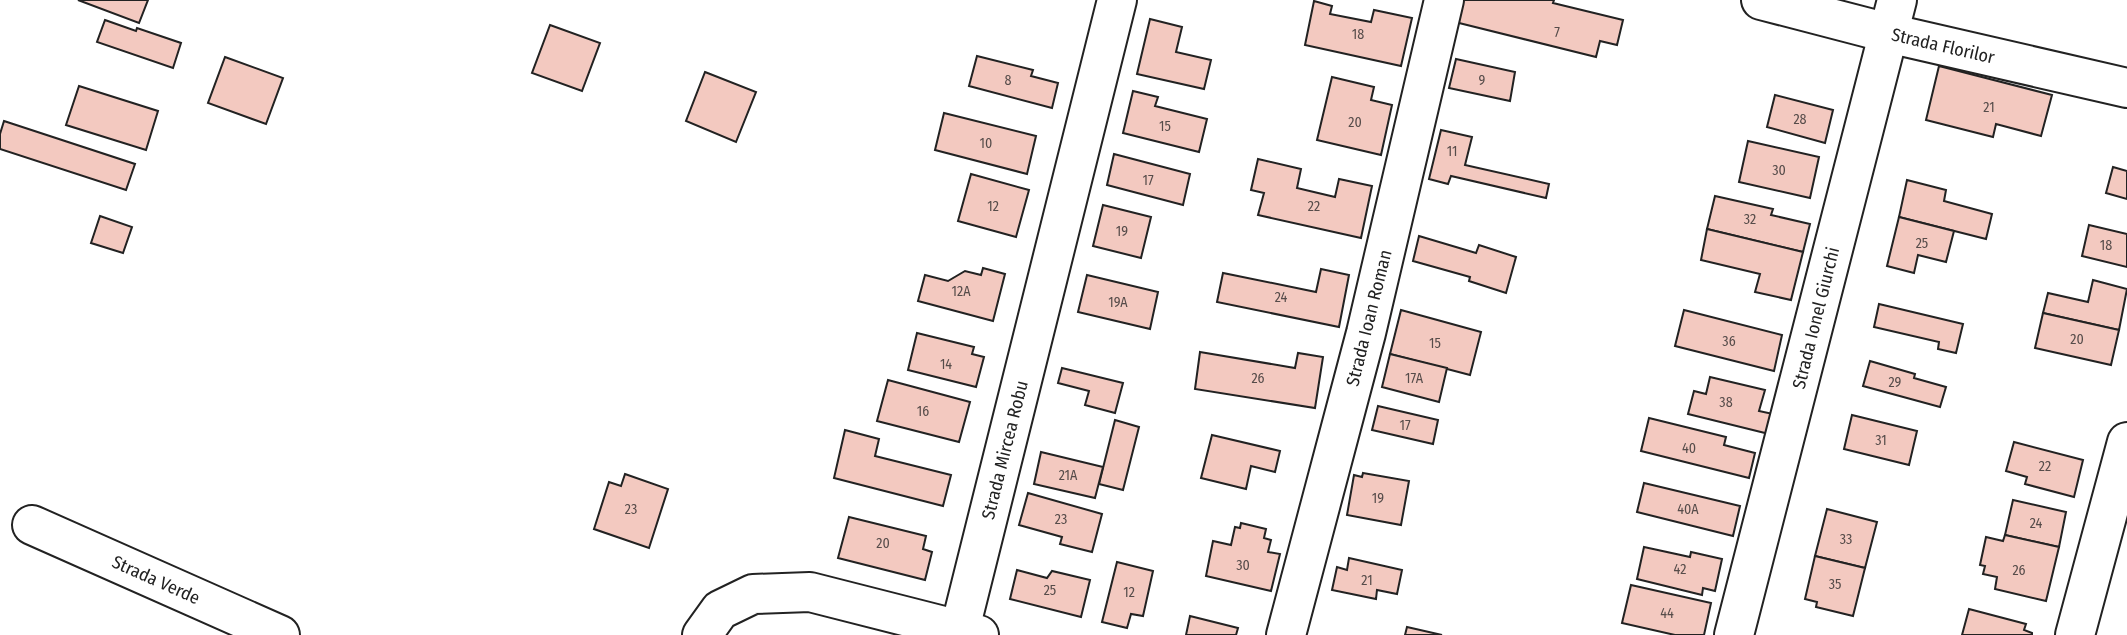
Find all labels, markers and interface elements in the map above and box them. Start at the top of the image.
street label: Strada Florilor [1889,23,1997,69]
house number: 7 [1554,24,1560,41]
house number: 18 [1352,26,1364,43]
house number: 8 [1005,72,1012,89]
house number: 9 [1479,72,1486,89]
house number: 21 [1983,99,1995,116]
house number: 28 [1793,111,1807,128]
house number: 20 [1348,114,1362,131]
house number: 15 [1159,118,1171,135]
house number: 10 [980,135,992,152]
house number: 11 [1447,143,1457,160]
house number: 30 [1772,162,1786,179]
house number: 17 [1142,172,1154,189]
house number: 12 [987,198,999,215]
house number: 22 [1308,198,1320,215]
house number: 32 [1744,211,1756,228]
house number: 19 [1116,223,1128,240]
house number: 25 [1916,235,1928,252]
house number: 18 [2100,237,2112,254]
street label: Strada Ionel Giurchi [1788,245,1844,391]
street label: Strada Ioan Roman [1341,248,1397,388]
house number: 12A [952,283,971,300]
house number: 24 [1275,289,1288,306]
house number: 19A [1108,294,1128,311]
house number: 20 [2070,331,2084,348]
house number: 36 [1722,333,1736,350]
house number: 15 [1429,335,1441,352]
house number: 14 [940,356,952,373]
house number: 26 [1251,370,1265,387]
house number: 17A [1405,370,1424,387]
house number: 29 [1889,374,1902,391]
street label: Strada Mircea Robu [977,378,1033,522]
house number: 38 [1719,394,1733,411]
house number: 16 [917,403,929,420]
house number: 17 [1399,417,1411,434]
house number: 31 [1875,432,1887,449]
house number: 40 [1682,440,1696,457]
house number: 22 [2039,458,2051,475]
house number: 21A [1059,467,1078,484]
house number: 19 [1372,490,1384,507]
house number: 23 [625,501,637,518]
house number: 40A [1677,501,1699,518]
house number: 23 [1055,511,1067,528]
house number: 24 [2030,515,2043,532]
house number: 33 [1840,531,1852,548]
house number: 20 [876,535,890,552]
street label: Strada Verde [109,551,203,609]
house number: 30 [1236,557,1250,574]
house number: 42 [1674,561,1686,578]
house number: 26 [2012,562,2026,579]
house number: 21 [1361,572,1373,589]
house number: 35 [1829,576,1841,593]
house number: 25 [1044,582,1056,599]
house number: 12 [1123,584,1135,601]
house number: 44 [1660,605,1674,622]

